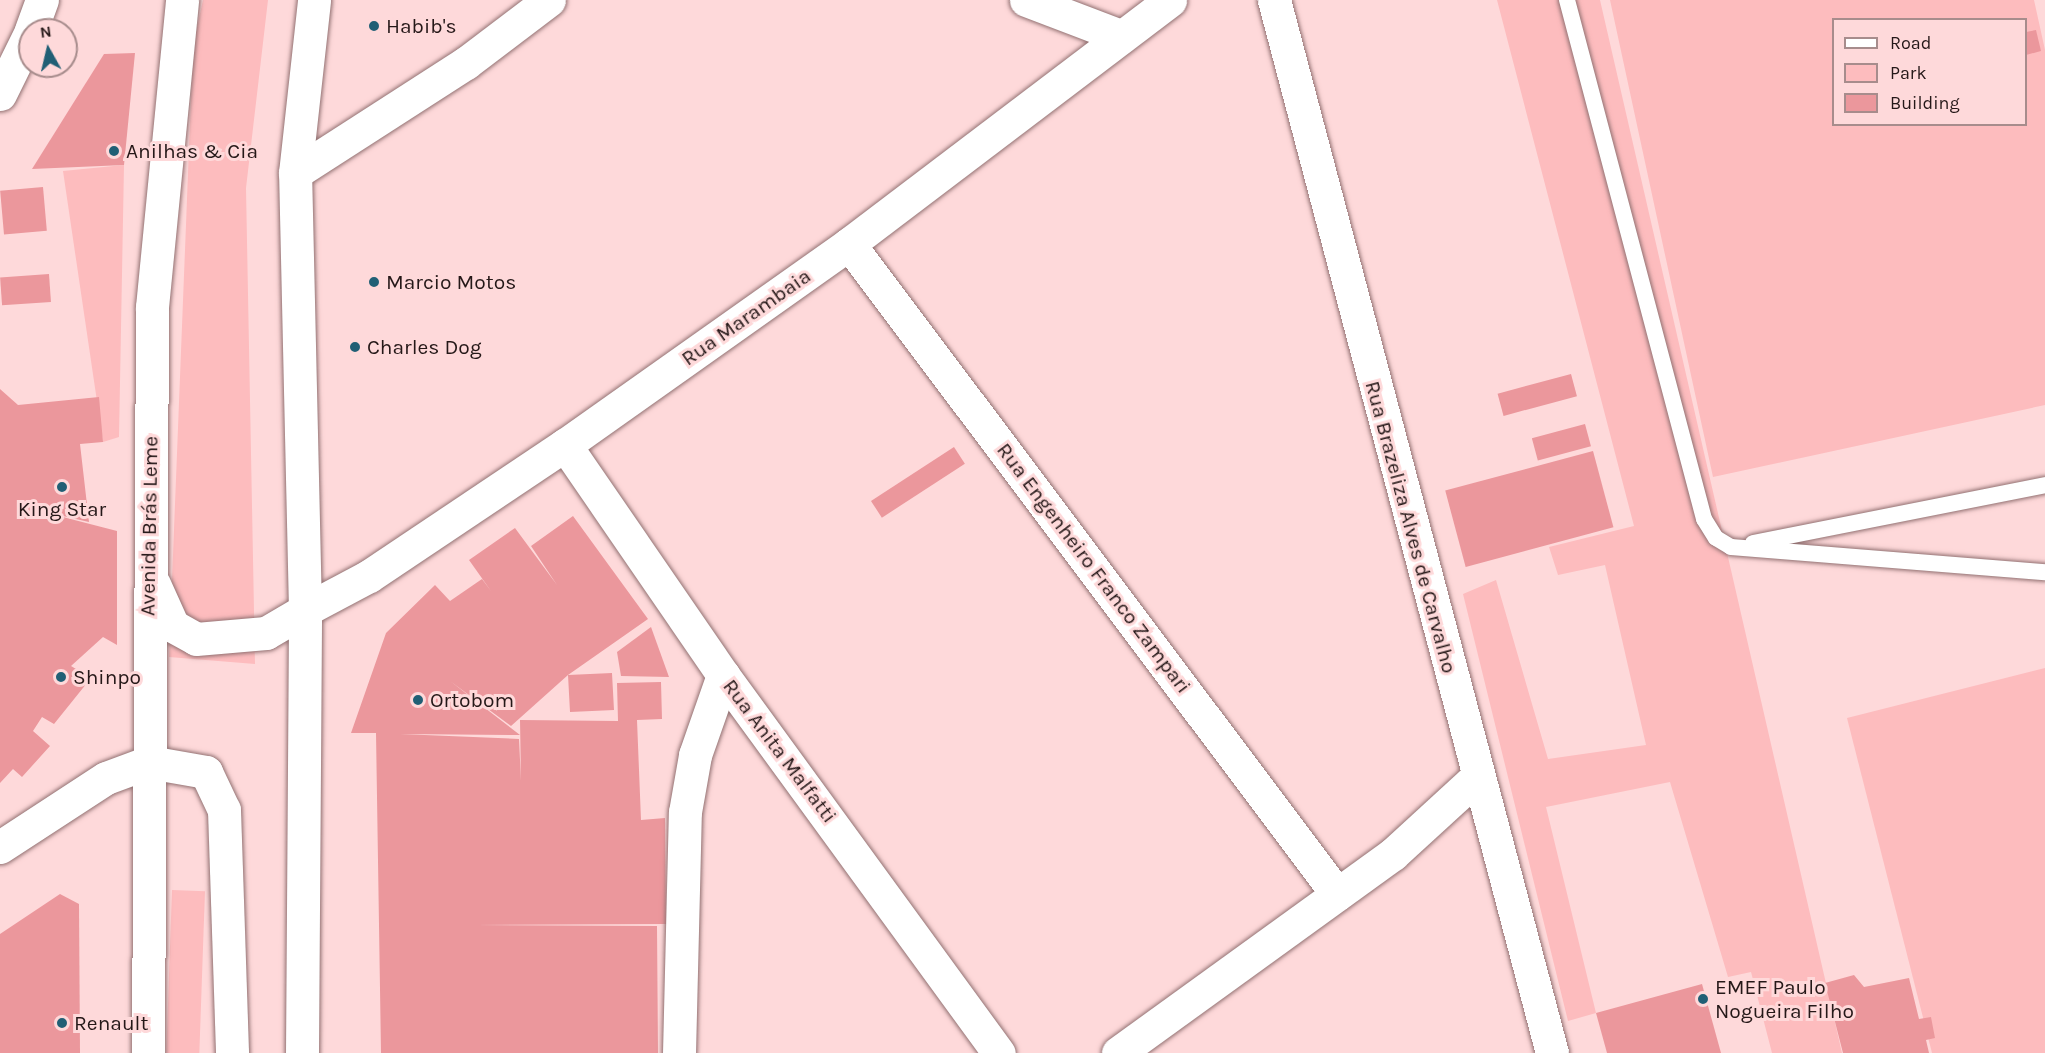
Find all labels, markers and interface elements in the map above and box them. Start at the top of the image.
place label: Habib's [386,13,457,39]
north arrow [18,18,78,78]
legend [1832,18,2027,126]
marker: Habib's [367,19,381,33]
text: N [39,21,53,42]
text: Road [1890,32,1931,54]
text: Park [1890,62,1927,84]
text: Building [1890,92,1960,114]
place label: Anilhas & Cia [126,138,258,164]
marker: Anilhas & Cia [107,144,121,158]
street label: Rua Marambaia [676,263,816,371]
place label: Marcio Motos [386,269,516,295]
marker: Marcio Motos [367,275,381,289]
place label: Charles Dog [367,334,482,360]
marker: Charles Dog [348,340,362,354]
street label: Rua Brazeliza Alves de Carvalho [1360,378,1462,676]
street label: Avenida Brás Leme [135,436,163,616]
street label: Rua Engenheiro Franco Zampari [992,438,1196,698]
marker: King Star [55,480,69,494]
place label: King Star [18,496,106,522]
place label: Shinpo [73,664,141,690]
marker: Shinpo [54,670,68,684]
street label: Rua Anita Malfatti [718,674,842,828]
place label: Ortobom [430,687,514,713]
marker: Ortobom [411,693,425,707]
place label: EMEF Paulo Nogueira Filho [1715,974,1854,1024]
marker: EMEF Paulo Nogueira Filho [1696,992,1710,1006]
place label: Renault [74,1010,148,1036]
marker: Renault [55,1016,69,1030]

